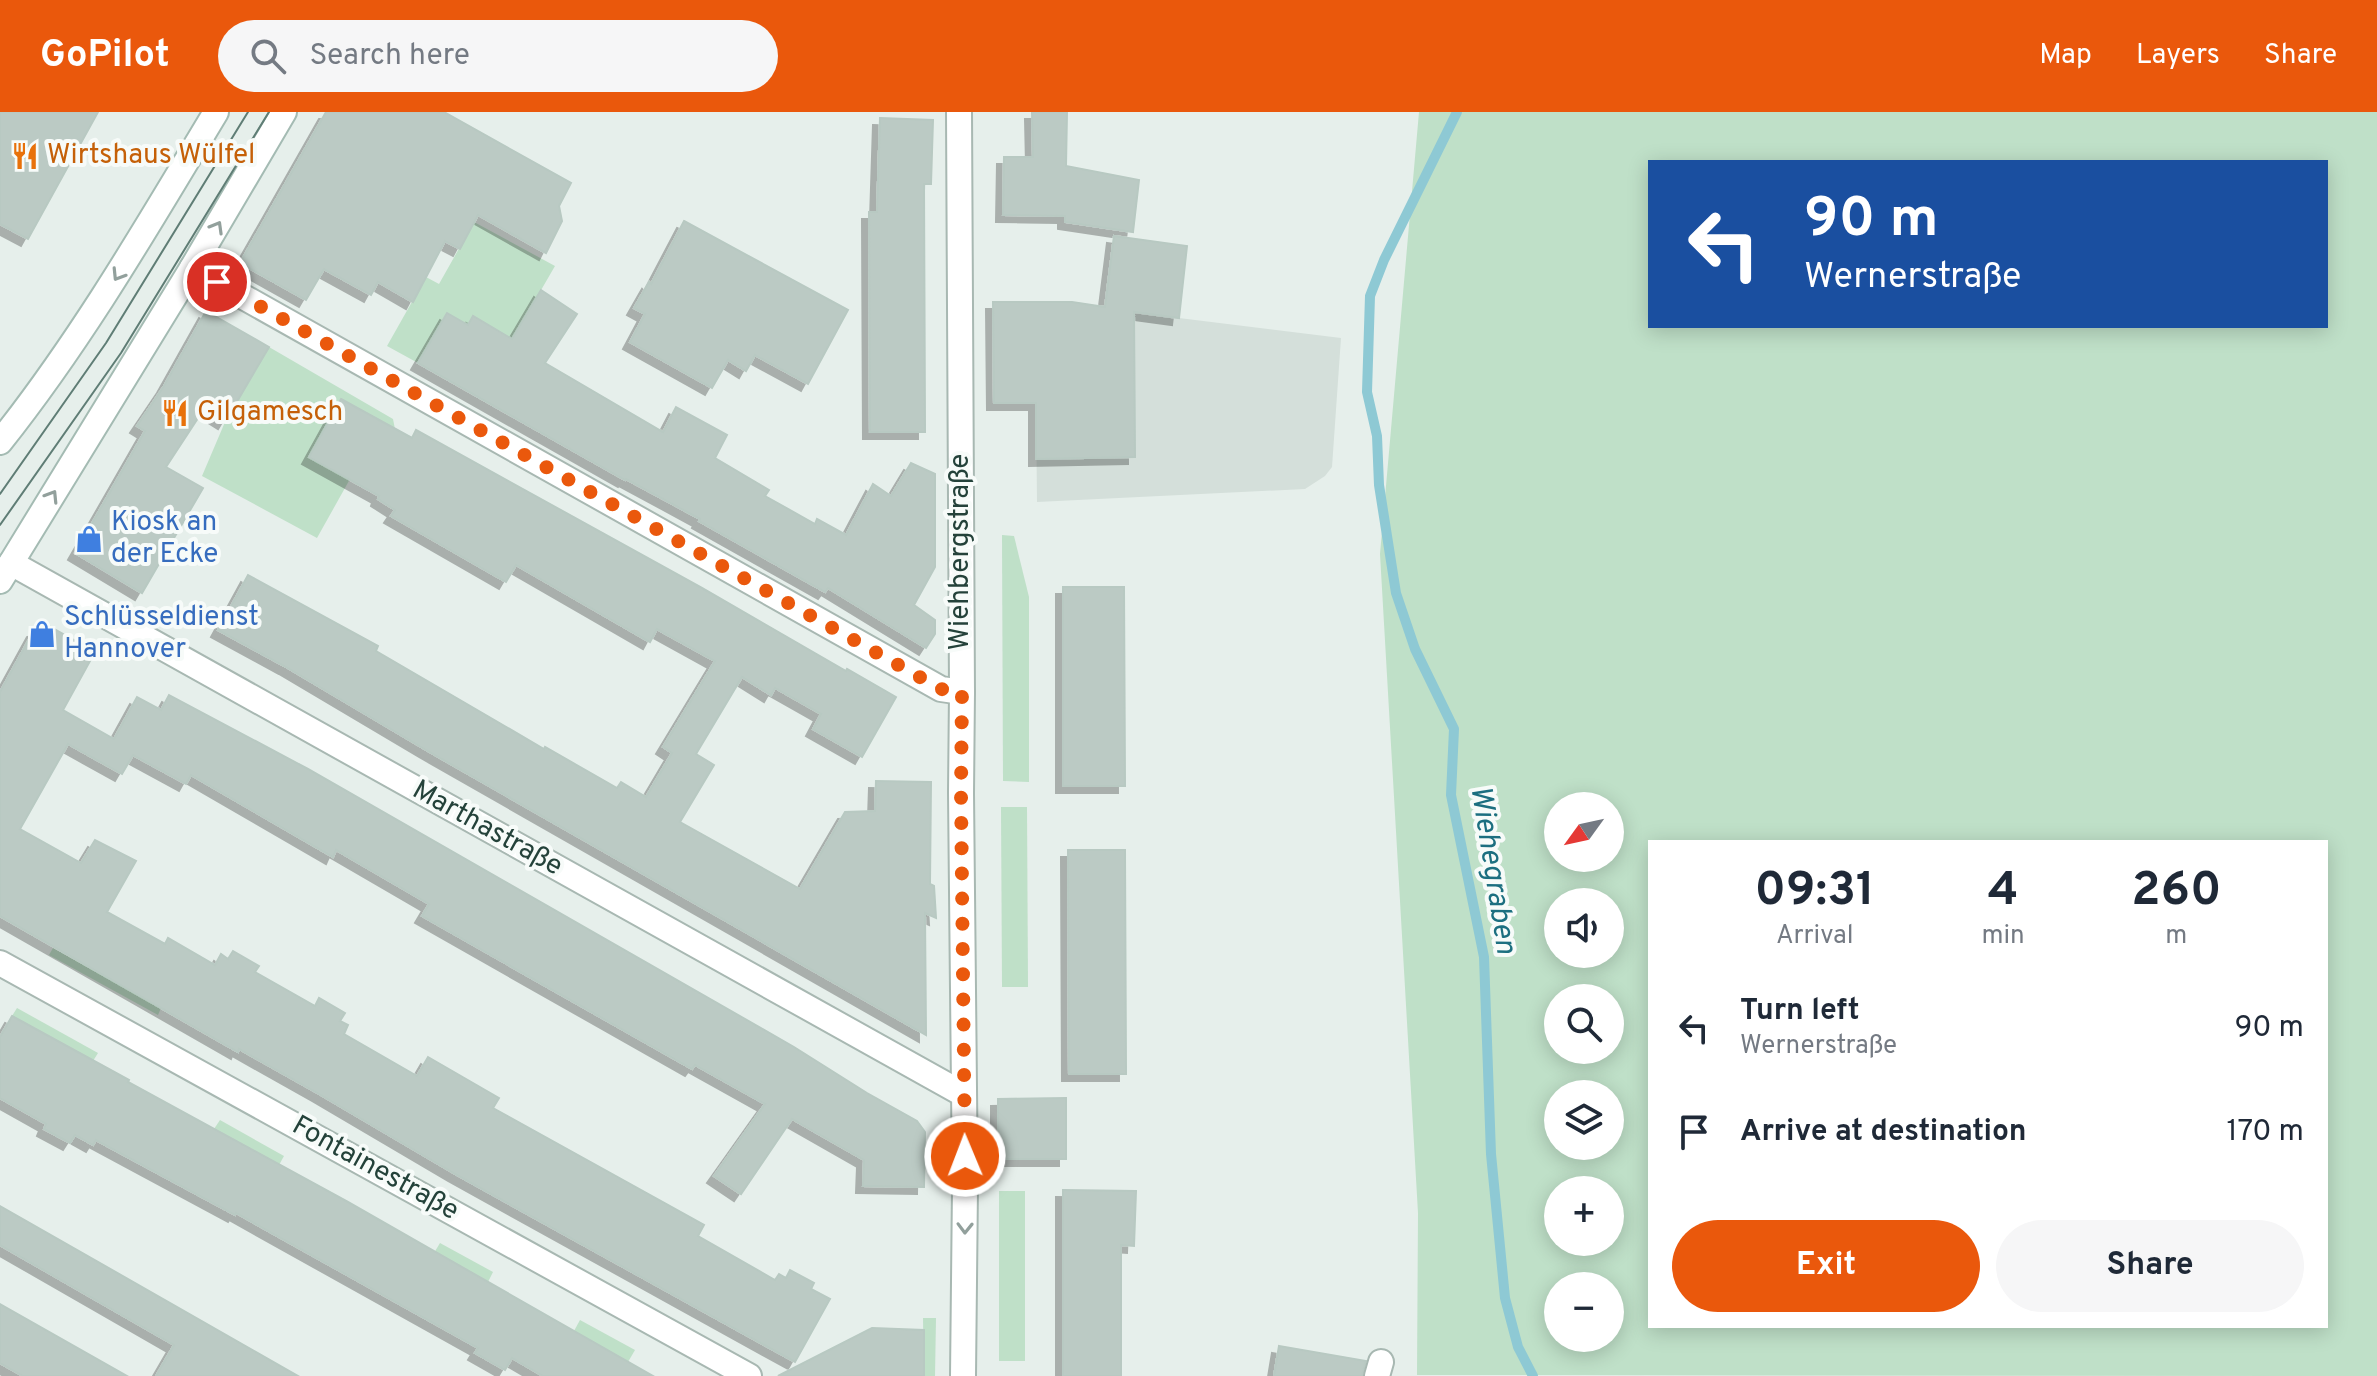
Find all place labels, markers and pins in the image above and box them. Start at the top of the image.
place label: Wirtshaus Wülfel [47,138,255,174]
restaurant icon: Wirtshaus Wülfel [10,141,40,171]
pin [183,248,251,316]
place label: Gilgamesch [197,395,343,431]
restaurant icon: Gilgamesch [160,398,190,428]
place label: Kiosk an der Ecke [111,505,218,573]
shop icon: Kiosk an der Ecke [74,524,104,554]
place label: Schlüsseldienst Hannover [64,600,259,668]
shop icon: Schlüsseldienst Hannover [27,619,57,649]

